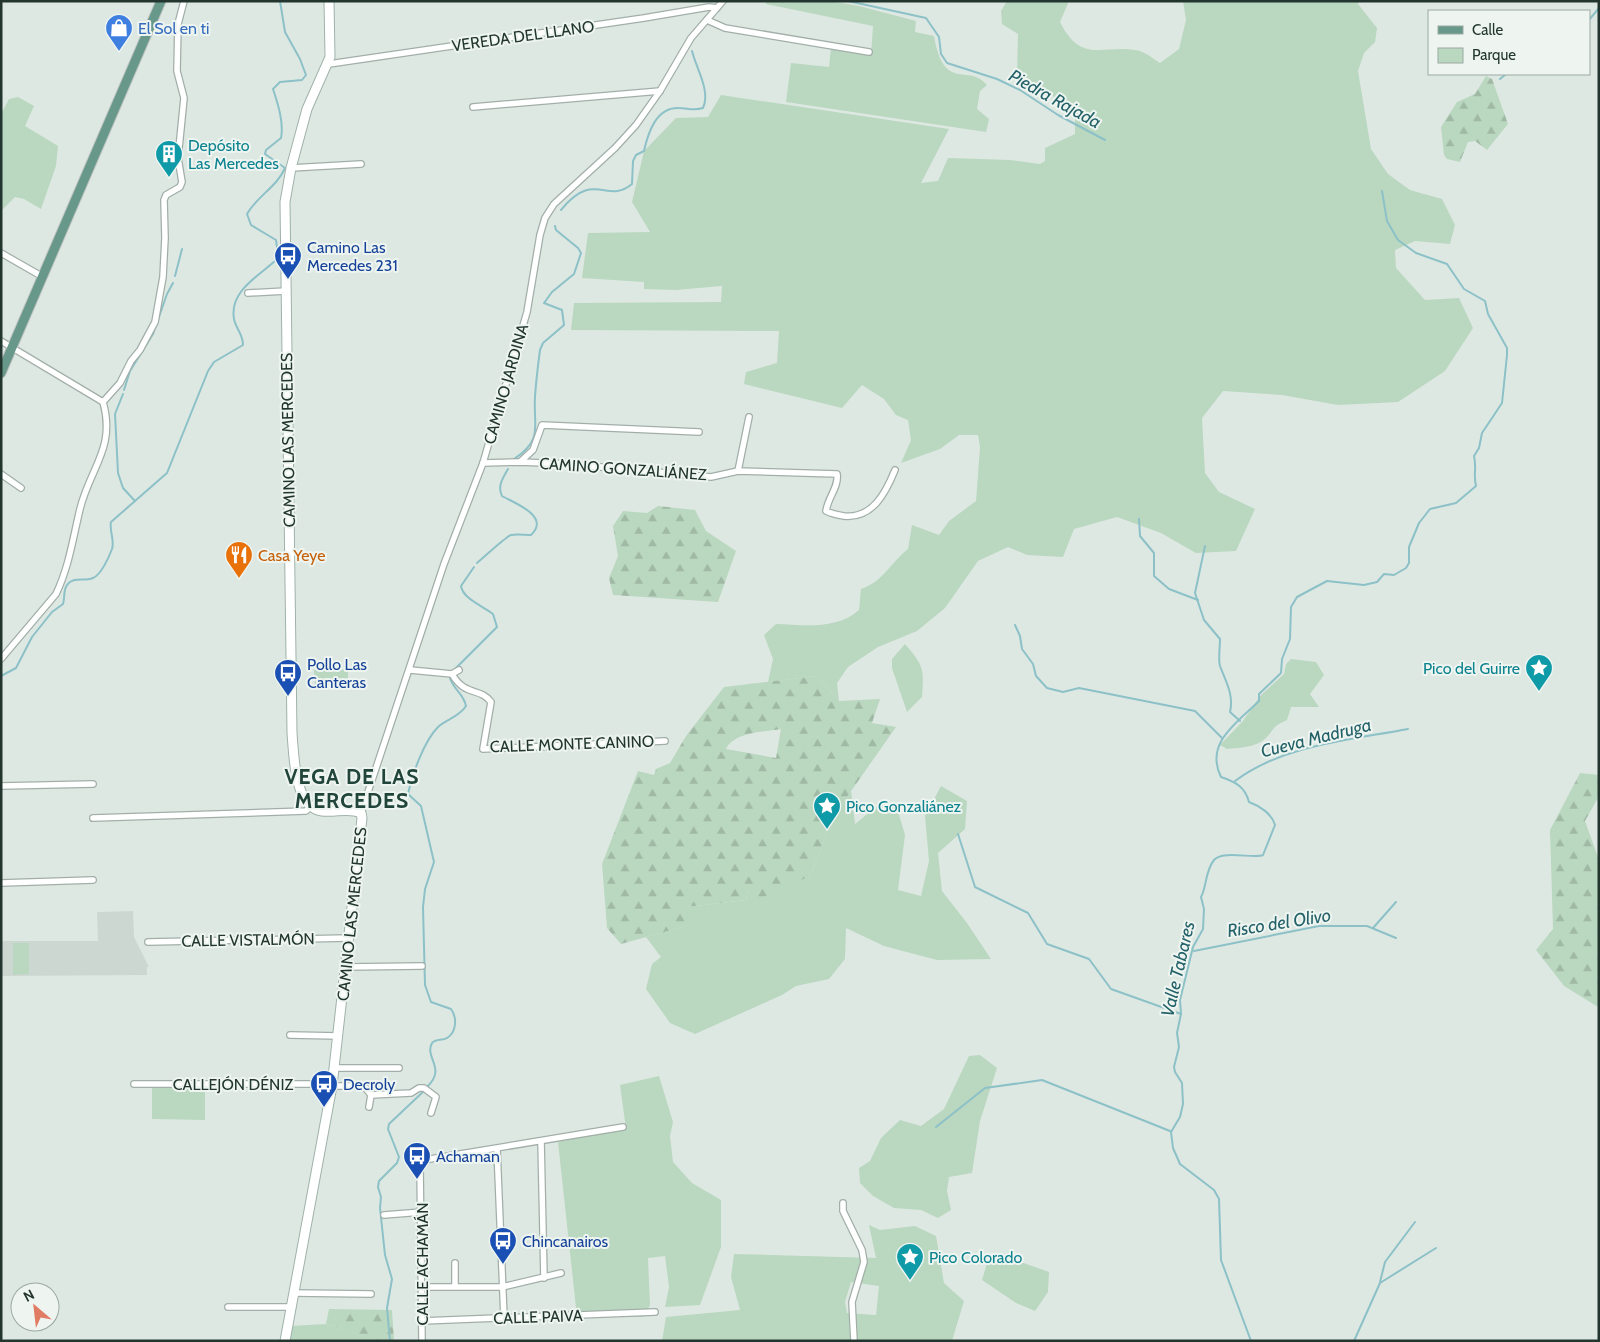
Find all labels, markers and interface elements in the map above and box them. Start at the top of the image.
legend [1428,10,1590,75]
shop icon: El Sol en ti [104,13,134,52]
street label: VEREDA DEL LLANO [451,17,595,55]
place label: El Sol en ti [138,19,209,38]
text: Calle [1472,21,1503,39]
text: Parque [1472,46,1516,64]
water label: Piedra Rajada [1005,65,1105,133]
place label: Depósito Las Mercedes [188,136,279,173]
building icon: Depósito Las Mercedes [154,139,184,178]
place label: Camino Las Mercedes 231 [307,238,398,275]
bus stop icon: Camino Las Mercedes 231 [273,241,303,280]
street label: CAMINO JARDINA [480,322,532,446]
street label: CAMINO LAS MERCEDES [277,353,299,527]
street label: CAMINO GONZALIÁNEZ [539,454,708,484]
restaurant icon: Casa Yeye [224,540,254,579]
place label: Casa Yeye [258,546,325,565]
place icon: Pico del Guirre [1524,653,1554,692]
place label: Pollo Las Canteras [307,655,367,692]
bus stop icon: Pollo Las Canteras [273,658,303,697]
place label: Pico del Guirre [1423,659,1520,678]
water label: Cueva Madruga [1258,714,1374,762]
street label: CALLE MONTE CANINO [490,732,654,756]
district label: VEGA DE LAS MERCEDES [284,764,420,813]
place icon: Pico Gonzaliánez [812,791,842,830]
place label: Pico Gonzaliánez [846,797,962,816]
street label: CAMINO LAS MERCEDES [333,826,371,1002]
water label: Risco del Olivo [1226,904,1332,942]
water label: Valle Tabares [1156,919,1200,1019]
street label: CALLE VISTALMÓN [181,929,315,951]
bus stop icon: Decroly [309,1069,339,1108]
street label: CALLEJÓN DÉNIZ [173,1075,293,1094]
place label: Decroly [343,1075,395,1094]
bus stop icon: Achaman [402,1141,432,1180]
place label: Achaman [436,1147,500,1166]
street label: CALLE ACHAMÁN [413,1202,432,1326]
bus stop icon: Chincanairos [488,1226,518,1265]
place label: Chincanairos [522,1232,608,1251]
place icon: Pico Colorado [895,1242,925,1281]
place label: Pico Colorado [929,1248,1022,1267]
north arrow [10,1282,60,1332]
text: N [20,1285,37,1306]
street label: CALLE PAIVA [493,1306,583,1328]

